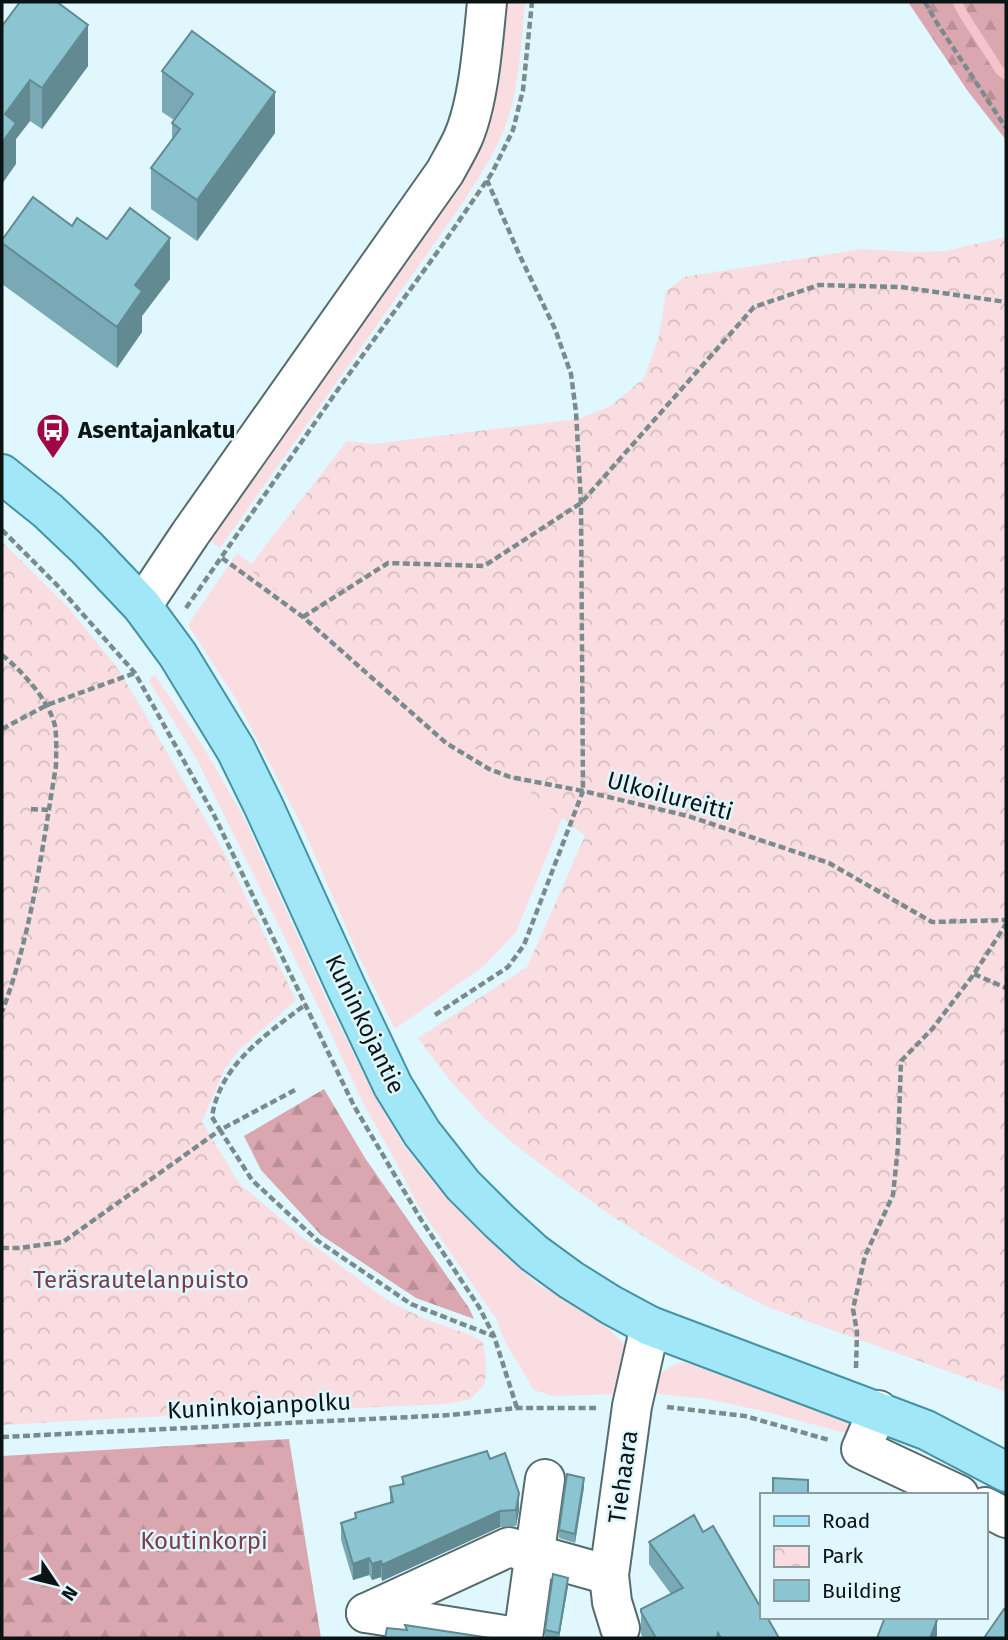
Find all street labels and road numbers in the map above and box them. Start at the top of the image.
street label: Ulkoilureitti [604,766,736,826]
street label: Kuninkojantie [319,950,411,1098]
street label: Kuninkojanpolku [166,1387,352,1425]
street label: Tiehaara [603,1429,643,1525]

